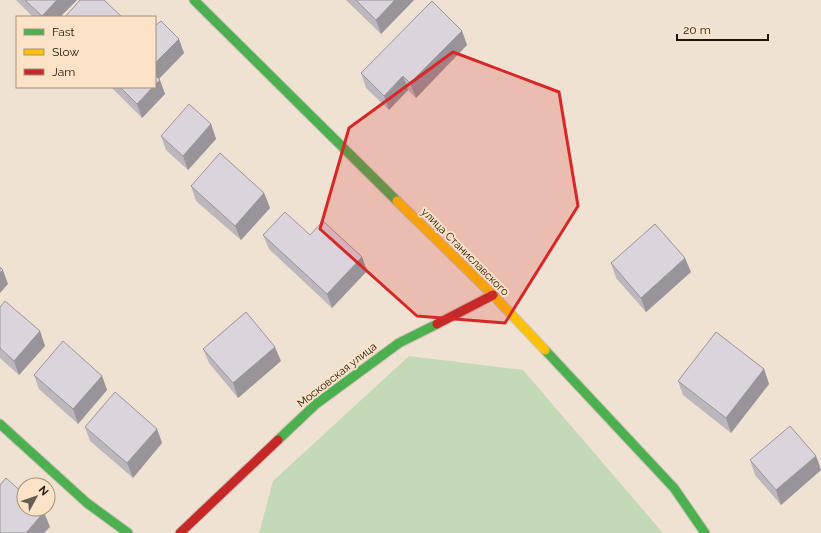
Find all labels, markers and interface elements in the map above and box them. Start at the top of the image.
legend [16,16,156,88]
scale bar [677,16,768,42]
text: 20 m [683,23,711,37]
text: Fast [52,25,75,39]
text: Slow [52,45,79,59]
text: Jam [52,65,75,79]
street label: улица Станиславского [418,205,512,299]
street label: Московская улица [295,340,379,410]
north arrow [16,477,56,517]
text: N [36,483,51,498]

